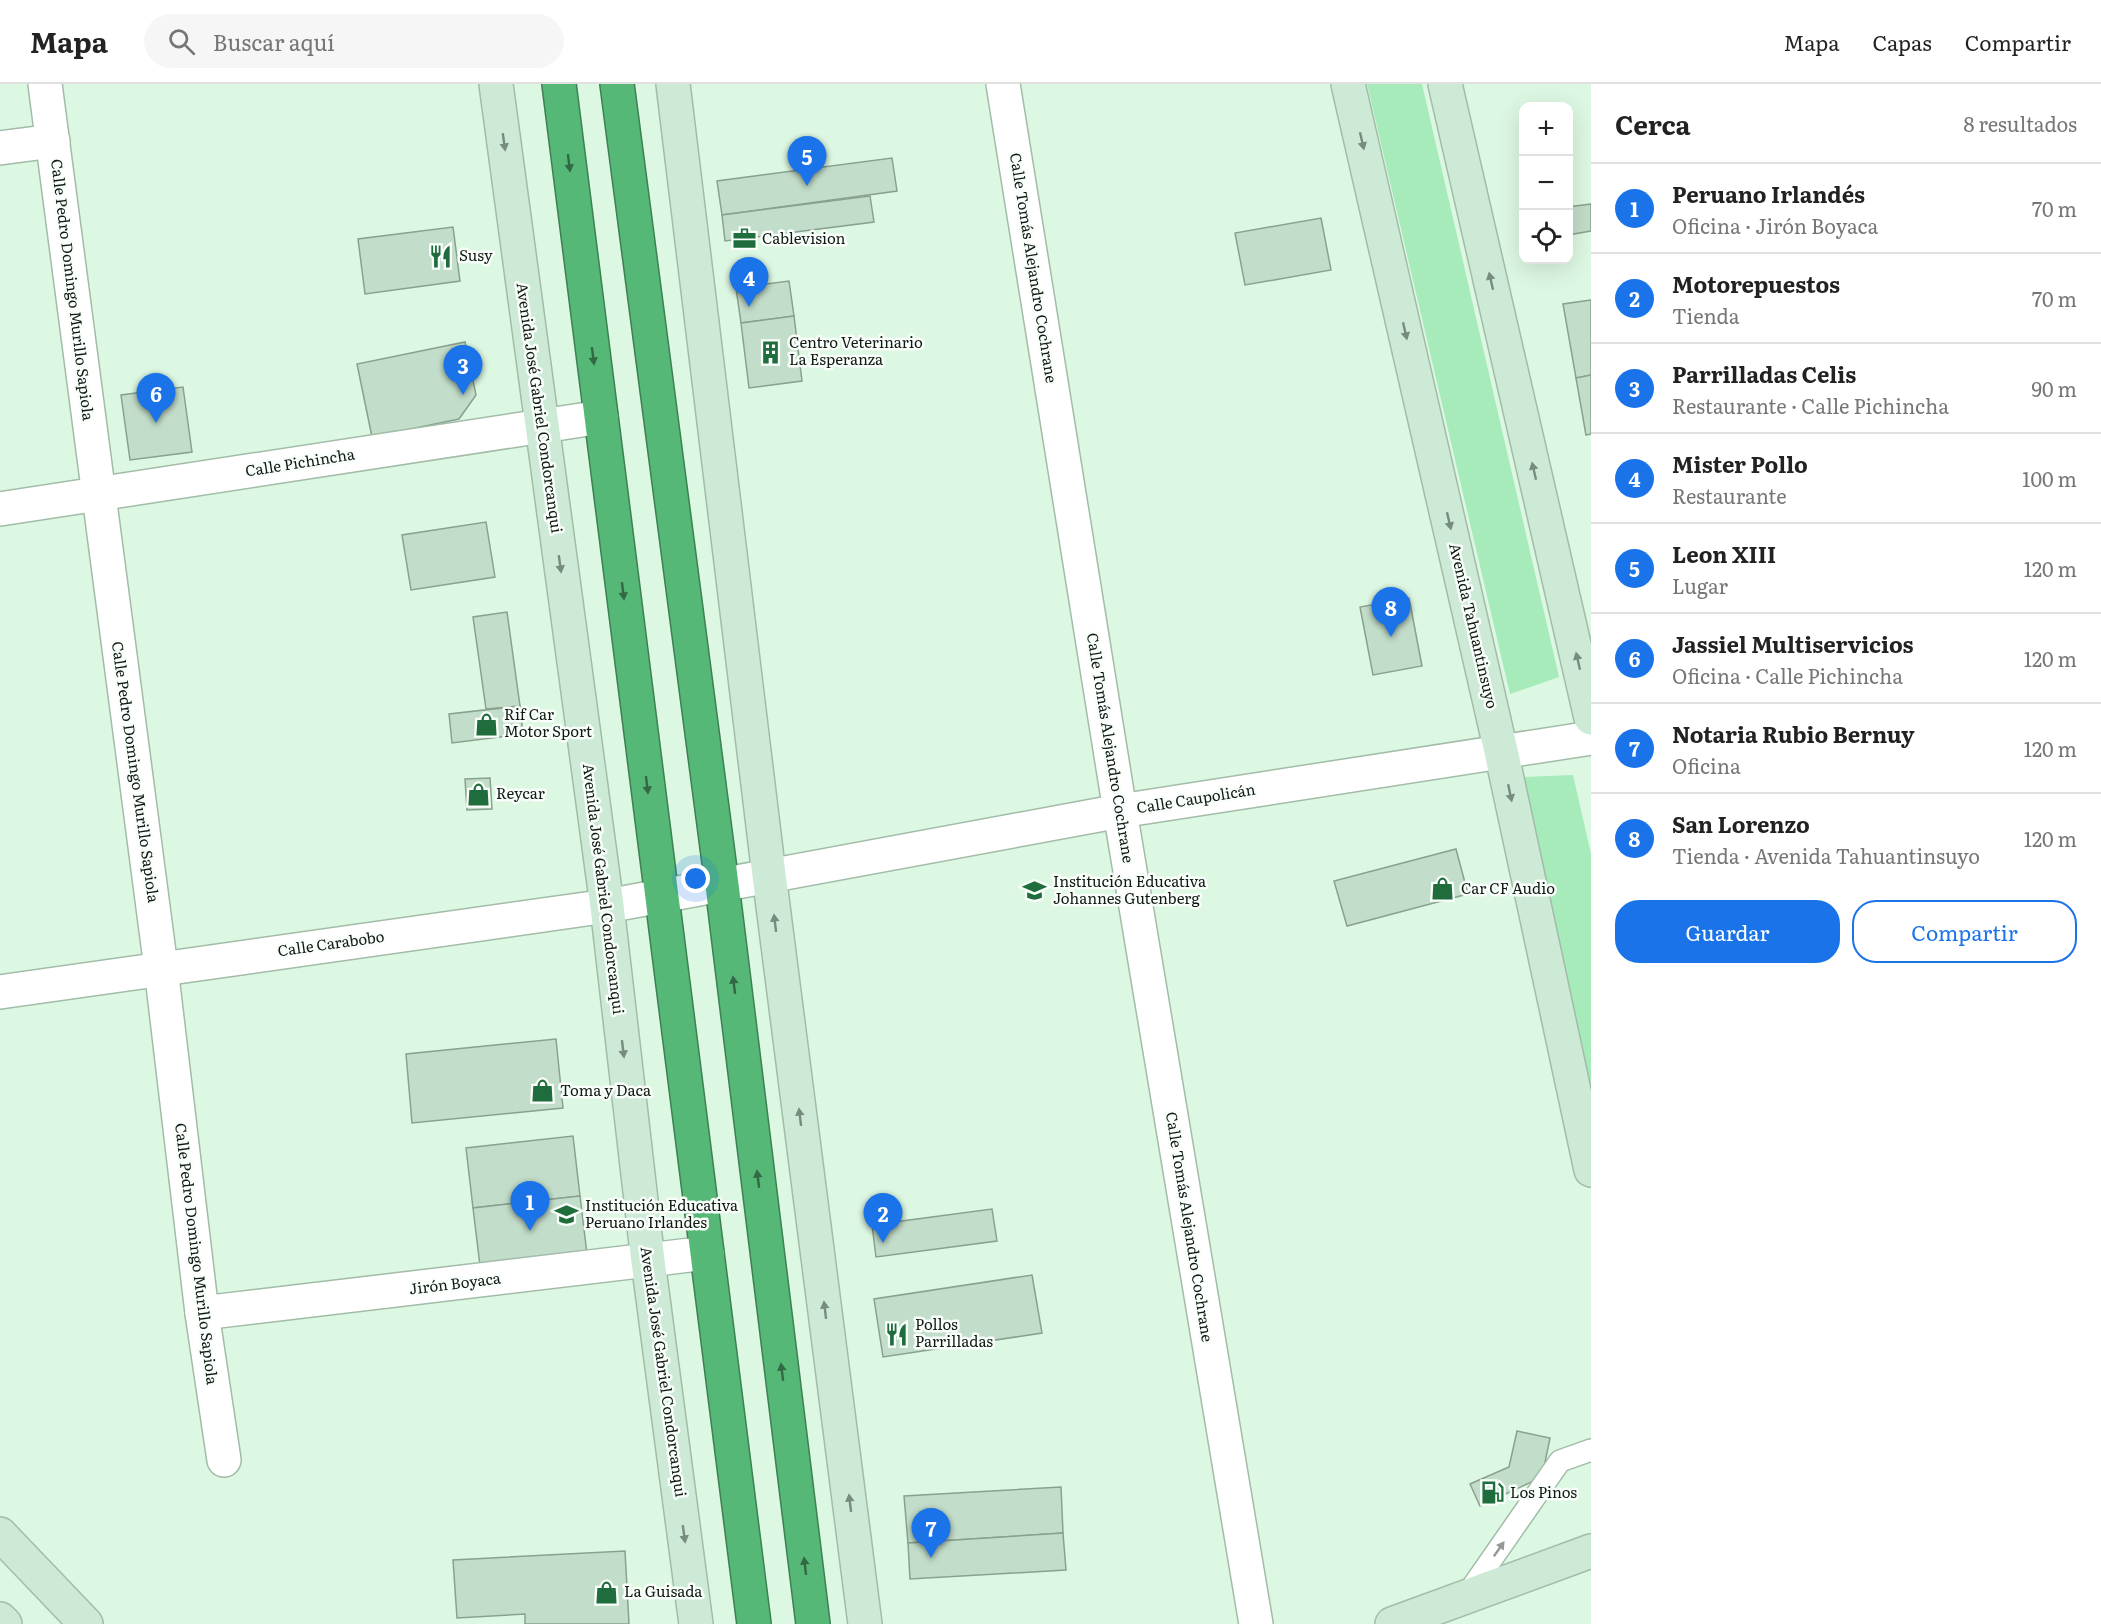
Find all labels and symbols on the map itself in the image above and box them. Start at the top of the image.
one-way arrow [1357,132,1367,150]
one-way arrow [499,133,508,152]
pin: 5 [788,136,826,186]
street label: Calle Tomás Alejandro Cochrane [1005,151,1064,385]
one-way arrow [564,153,573,172]
street label: Calle Pedro Domingo Murillo Sapiola [46,158,101,423]
office icon: Cablevision [731,226,757,252]
place label: Cablevision [762,226,846,249]
restaurant icon: Susy [428,243,454,269]
place label: Susy [459,243,493,266]
pin: 4 [730,258,768,307]
one-way arrow [1485,272,1495,290]
street label: Avenida José Gabriel Condorcanqui [512,281,569,534]
one-way arrow [1401,322,1410,341]
place label: Centro Veterinario La Esperanza [789,330,923,370]
building icon: Centro Veterinario La Esperanza [758,339,784,365]
pin: 3 [444,346,482,395]
one-way arrow [589,347,598,366]
pin: 6 [136,374,176,423]
street label: Calle Pichincha [243,441,357,482]
one-way arrow [1529,462,1539,480]
one-way arrow [1444,512,1454,530]
street label: Avenida Tahuantinsuyo [1444,541,1505,711]
one-way arrow [556,555,565,574]
one-way arrow [618,582,628,601]
pin: 8 [1372,588,1410,637]
street label: Calle Tomás Alejandro Cochrane [1082,631,1141,865]
street label: Calle Pedro Domingo Murillo Sapiola [107,640,166,905]
one-way arrow [1573,651,1582,670]
place label: Rif Car Motor Sport [504,702,592,742]
shop icon: Rif Car Motor Sport [473,711,499,737]
street label: Avenida José Gabriel Condorcanqui [578,762,631,1016]
one-way arrow [643,776,652,795]
street label: Calle Caupolicán [1135,777,1257,818]
shop icon: Reycar [465,781,491,807]
place label: Reycar [496,781,545,804]
one-way arrow [1506,784,1516,803]
your location [681,864,710,893]
place label: Institución Educativa Johannes Gutenberg [1053,869,1207,909]
shop icon: Car CF Audio [1430,876,1456,902]
place label: Car CF Audio [1461,876,1555,899]
school or university icon: Institución Educativa Johannes Gutenberg [1022,878,1048,904]
one-way arrow [771,914,780,933]
street label: Calle Carabobo [276,924,386,961]
one-way arrow [730,976,739,995]
one-way arrow [618,1040,628,1059]
shop icon: Toma y Daca [529,1078,555,1104]
place label: Toma y Daca [560,1078,652,1101]
one-way arrow [795,1107,805,1126]
street label: Calle Tomás Alejandro Cochrane [1161,1110,1220,1344]
street label: Calle Pedro Domingo Murillo Sapiola [170,1122,225,1387]
one-way arrow [753,1169,763,1188]
pin: 1 [510,1182,550,1231]
place label: Institución Educativa Peruano Irlandes [585,1193,739,1233]
pin: 2 [864,1194,902,1243]
school or university icon: Institución Educativa Peruano Irlandes [554,1202,580,1228]
street label: Avenida José Gabriel Condorcanqui [636,1245,693,1498]
street label: Jirón Boyaca [408,1265,503,1300]
one-way arrow [820,1300,830,1319]
place label: Pollos Parrilladas [915,1312,993,1352]
restaurant icon: Pollos Parrilladas [884,1321,910,1347]
one-way arrow [777,1363,787,1382]
fuel station icon: Los Pinos [1479,1480,1505,1506]
place label: Los Pinos [1510,1480,1577,1503]
one-way arrow [845,1494,854,1513]
pin: 7 [912,1508,950,1558]
one-way arrow [680,1525,689,1544]
one-way arrow [1493,1541,1505,1557]
one-way arrow [801,1556,810,1575]
shop icon: La Guisada [593,1579,619,1605]
place label: La Guisada [624,1579,703,1602]

